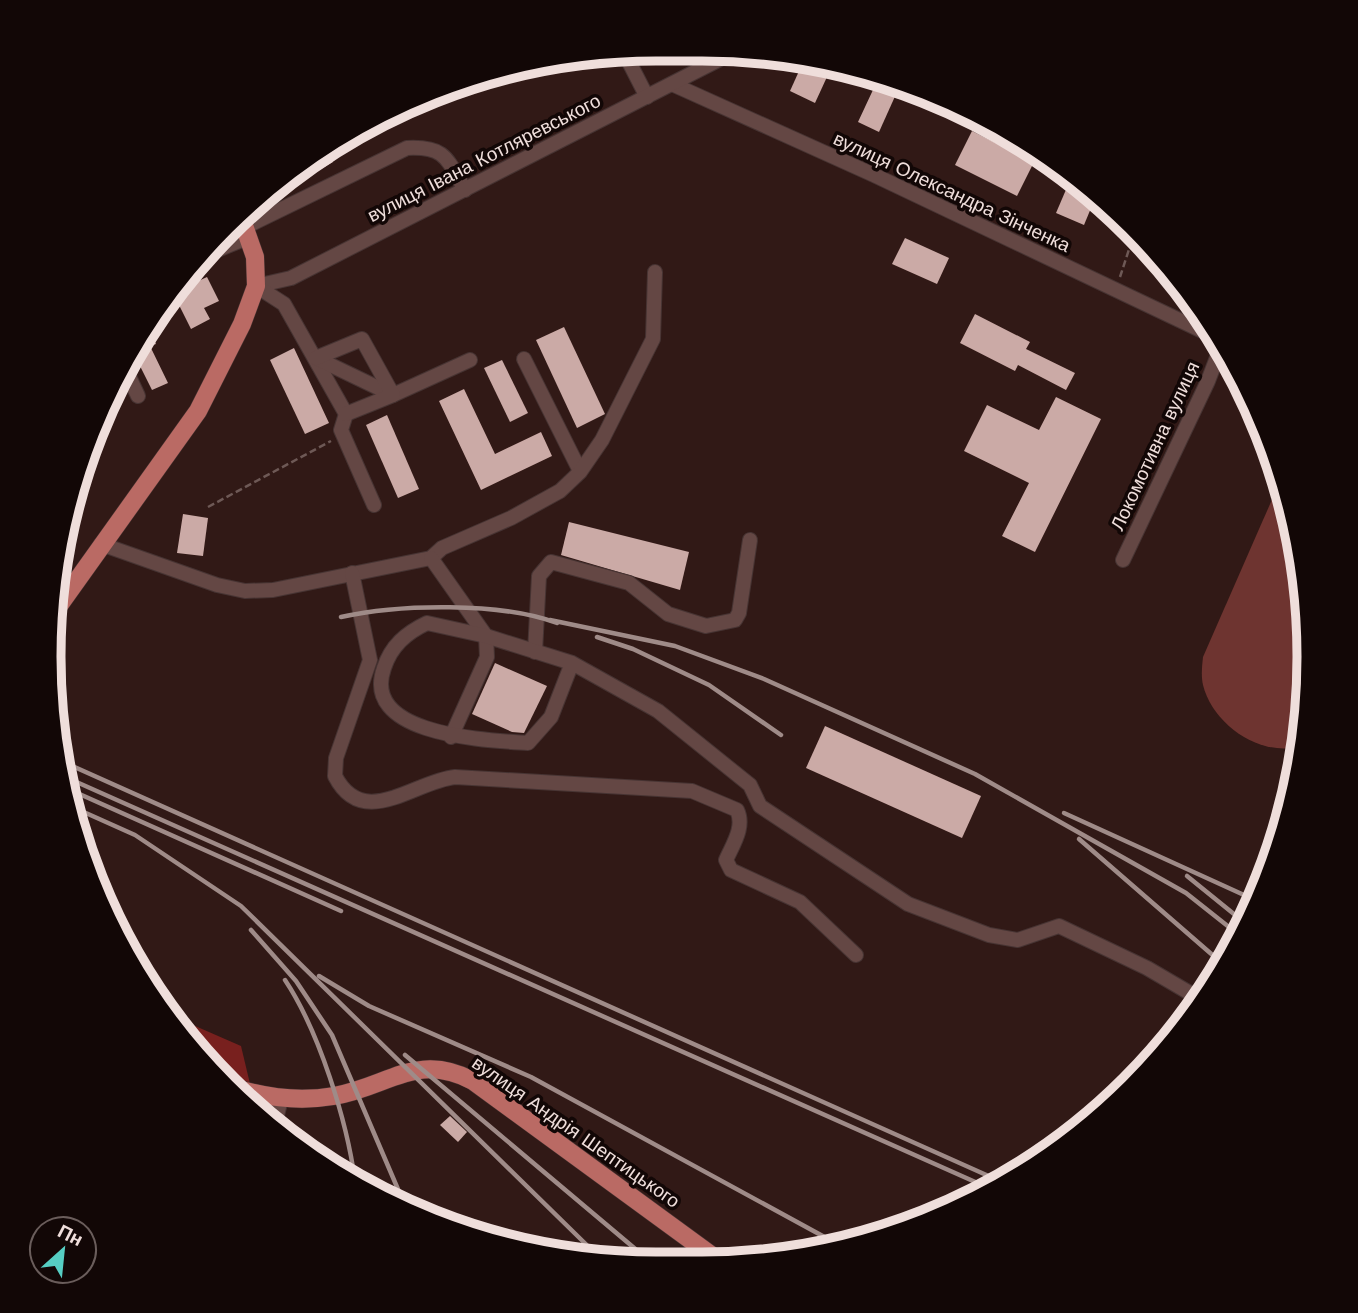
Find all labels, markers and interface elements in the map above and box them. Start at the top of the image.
street label: вулиця Івана Котляревського [363,89,605,227]
street label: вулиця Олександра Зінченка [830,127,1074,257]
street label: Локомотивна вулиця [1106,358,1204,534]
street label: вулиця Андрія Шептицького [468,1051,684,1213]
north arrow [28,1215,98,1285]
text: Пн [54,1219,87,1251]

